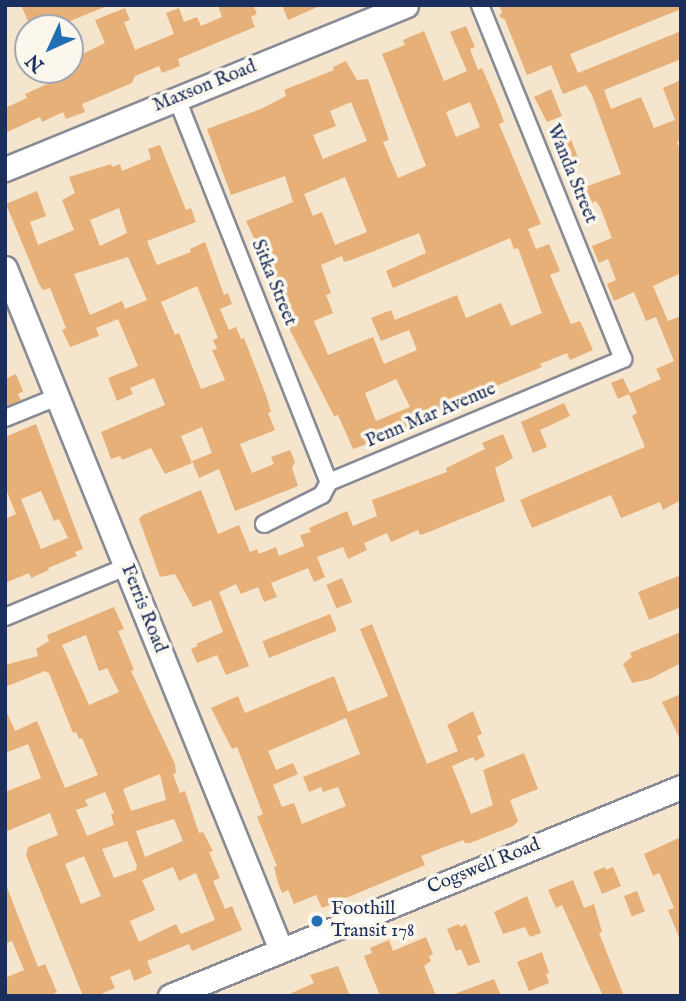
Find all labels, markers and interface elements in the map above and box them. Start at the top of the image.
north arrow [14,14,84,84]
text: N [21,48,50,77]
street label: Maxson Road [150,56,260,118]
street label: Wanda Street [541,121,601,227]
street label: Sitka Street [245,237,301,329]
street label: Penn Mar Avenue [363,378,499,454]
street label: Ferris Road [115,561,171,657]
street label: Cogswell Road [424,834,544,900]
place label: Foothill Transit 178 [331,899,414,943]
marker: Foothill Transit 178 [309,913,325,929]

